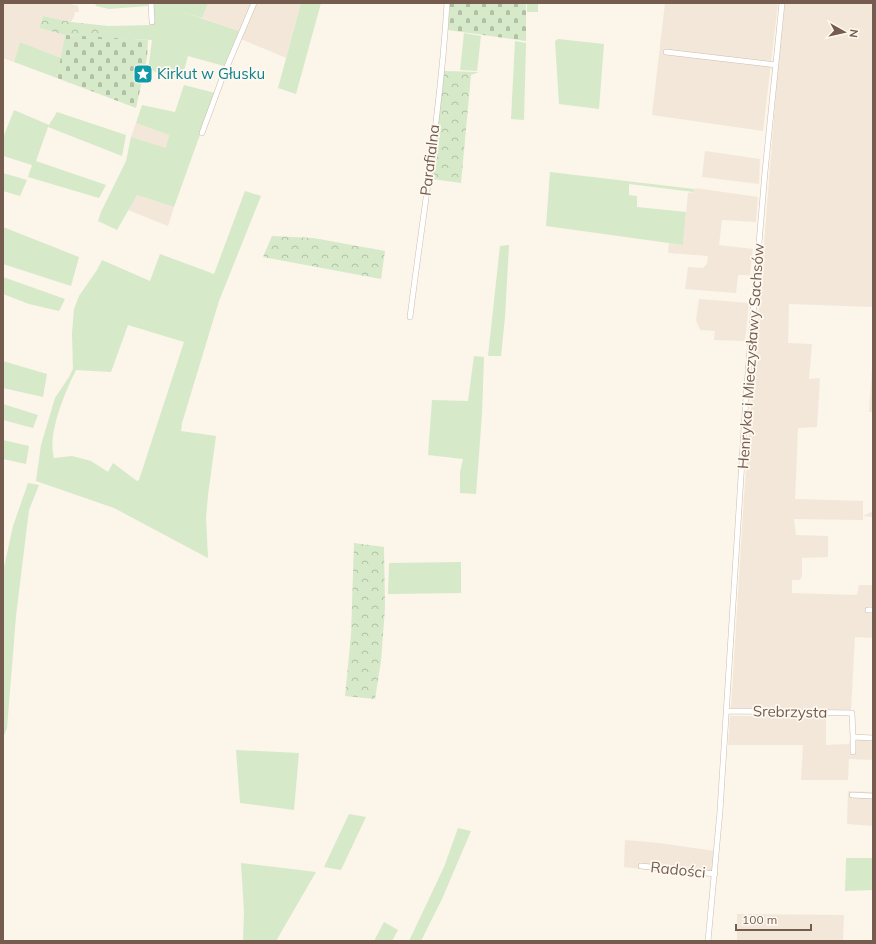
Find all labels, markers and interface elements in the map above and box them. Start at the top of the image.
north arrow [824,12,864,52]
text: N [846,28,861,38]
place icon: Kirkut w Głusku [132,63,154,85]
place label: Kirkut w Głusku [157,64,265,83]
street label: Parafialna [416,123,443,197]
street label: Henryka i Mieczysławy Sachsów [733,242,768,470]
street label: Srebrzysta [753,701,827,722]
street label: Radości [650,857,707,882]
scale bar [736,906,811,932]
text: 100 m [742,912,777,927]

